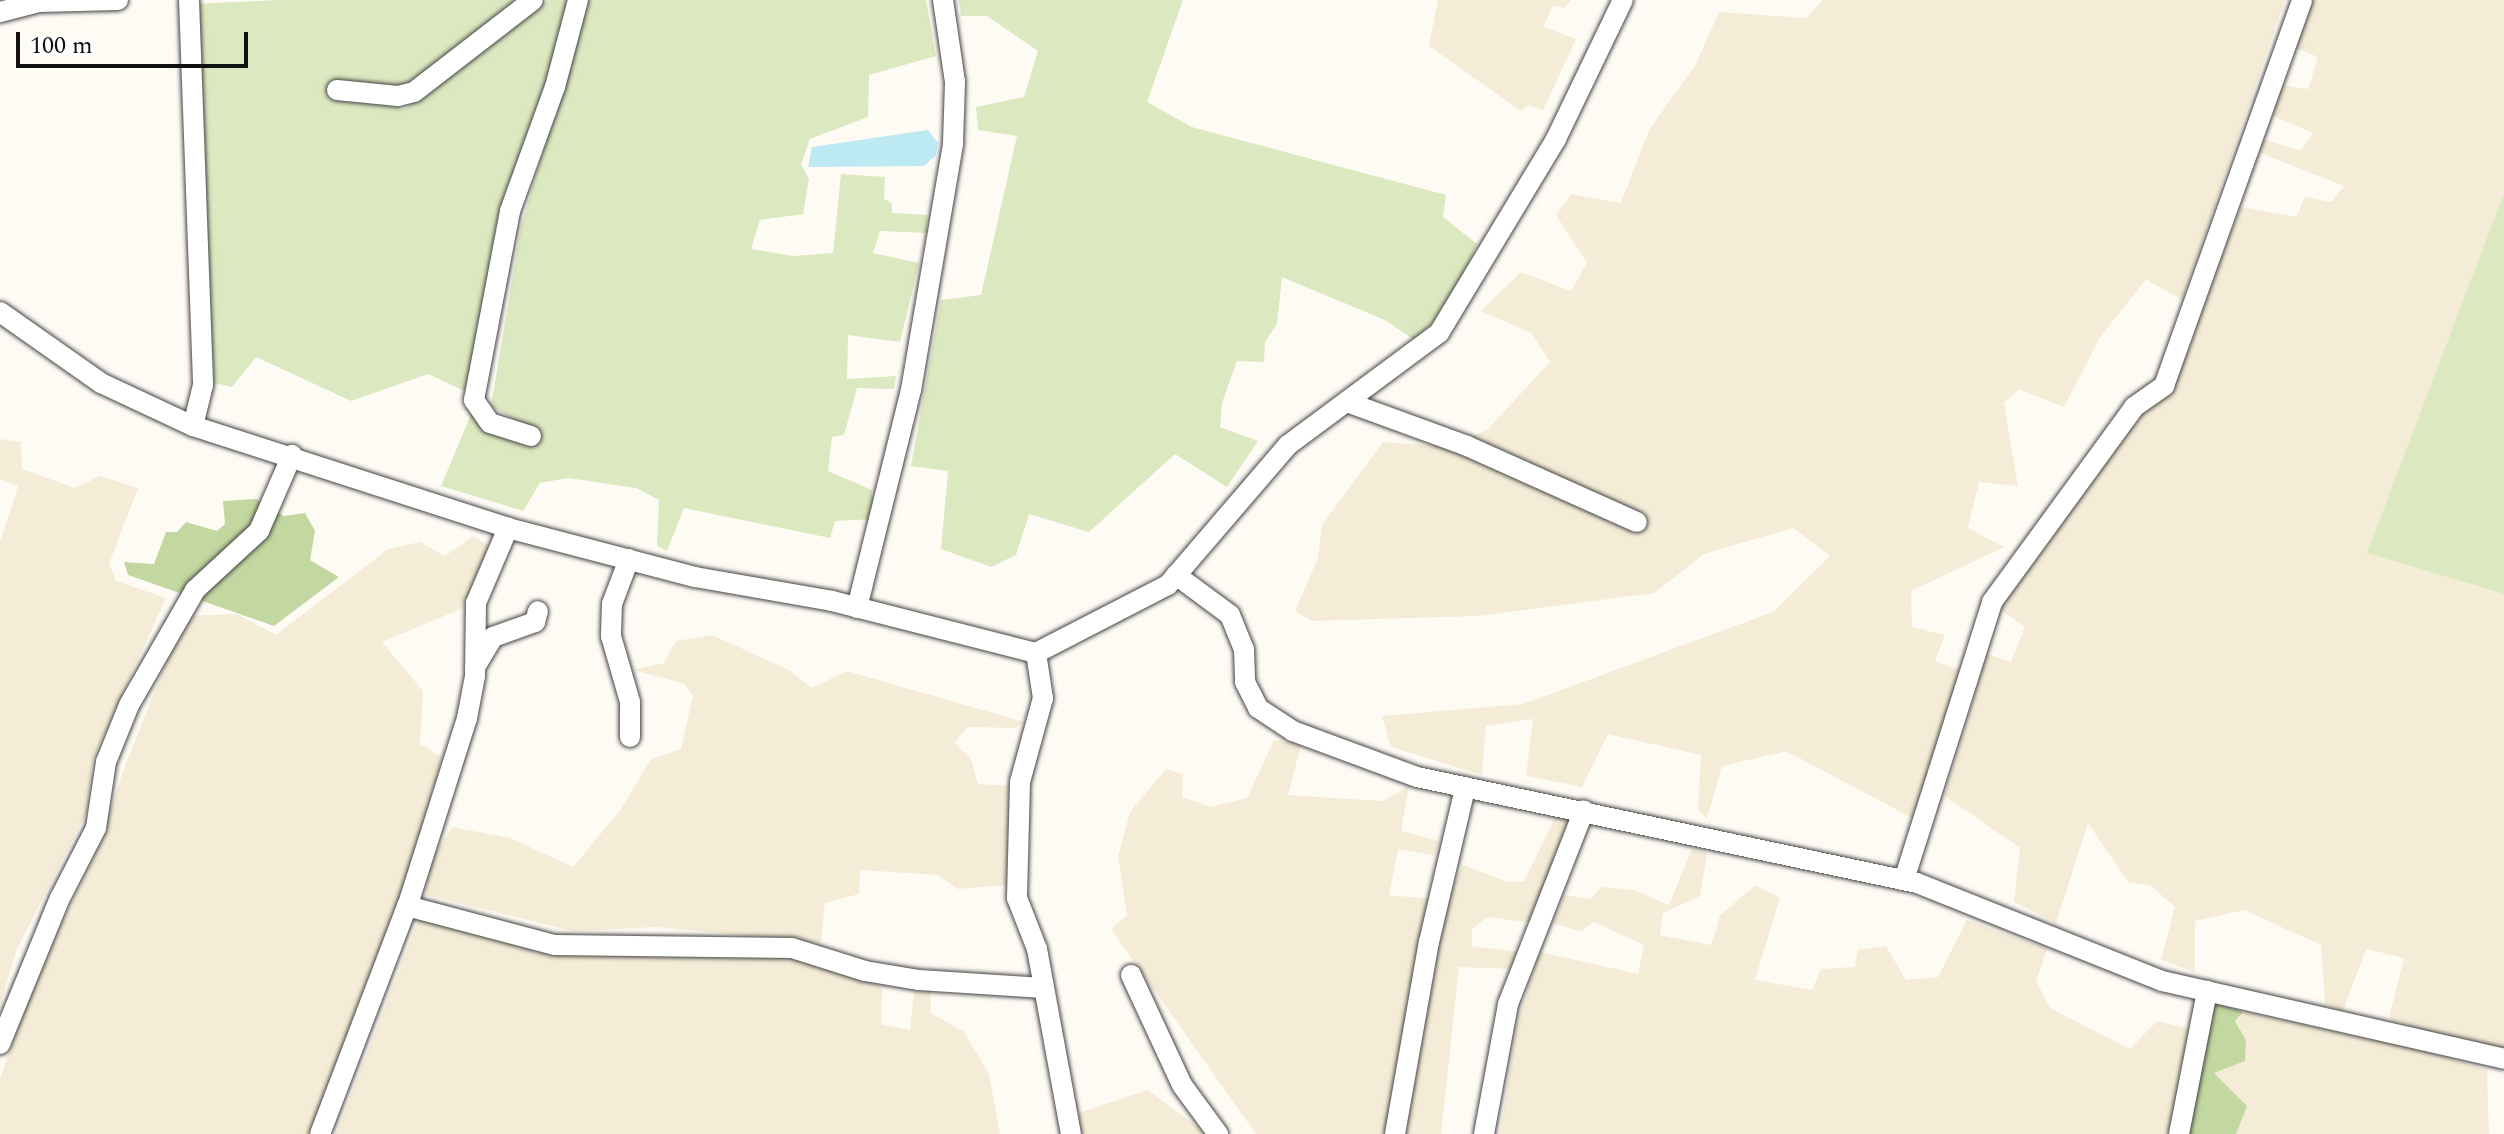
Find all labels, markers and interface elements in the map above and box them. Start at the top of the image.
scale bar [20,16,252,66]
text: 100 m [30,28,93,64]

